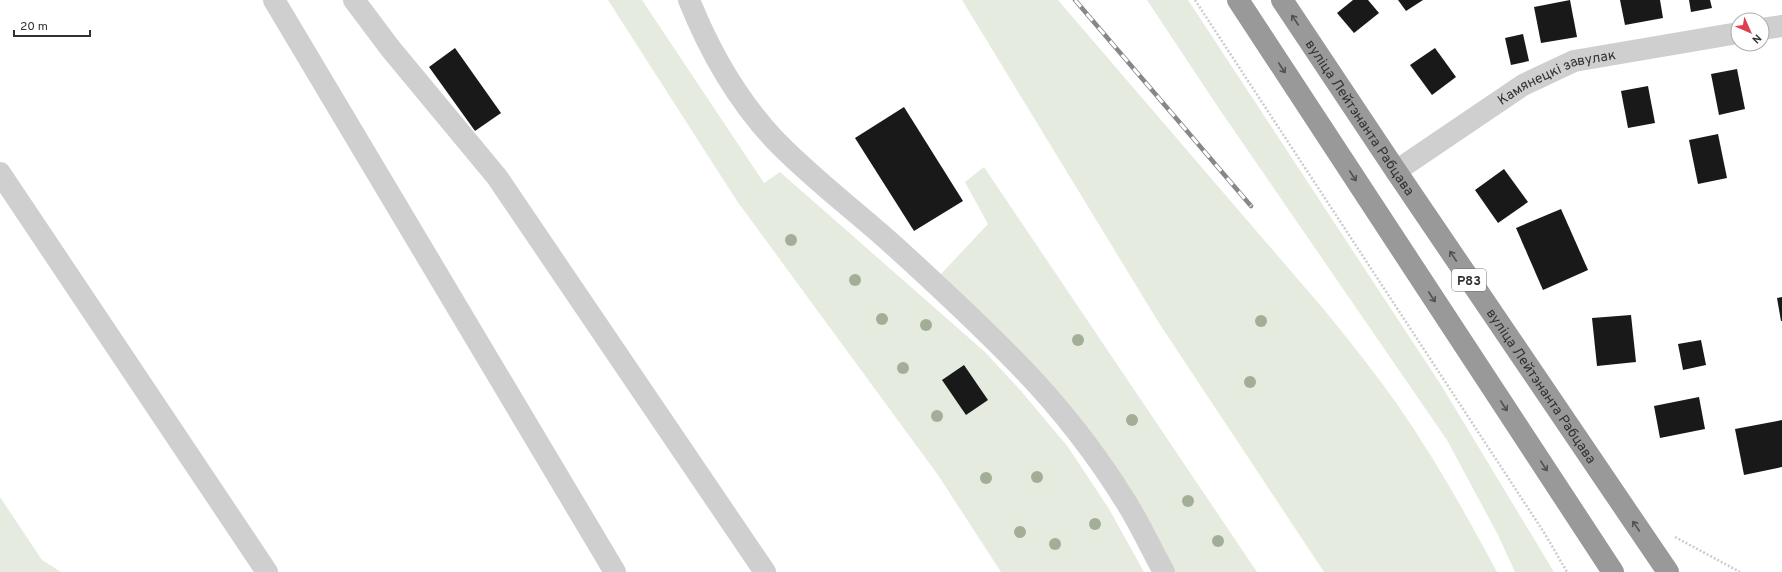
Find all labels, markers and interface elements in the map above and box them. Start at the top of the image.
scale bar [14,12,90,38]
north arrow [1730,12,1770,52]
one-way arrow [1291,15,1299,26]
text: 20 m [20,19,48,35]
text: N [1749,31,1764,46]
street label: вуліца Лейтэнанта Рабцава [1301,37,1417,199]
street label: Камянецкі завулак [1495,47,1617,110]
one-way arrow [1278,62,1286,73]
one-way arrow [1349,171,1358,182]
one-way arrow [1449,251,1457,262]
road number: Р83 [1452,269,1486,291]
one-way arrow [1429,291,1437,303]
street label: вуліца Лейтэнанта Рабцава [1482,306,1599,467]
one-way arrow [1499,400,1508,411]
one-way arrow [1539,461,1548,472]
one-way arrow [1632,521,1640,532]

